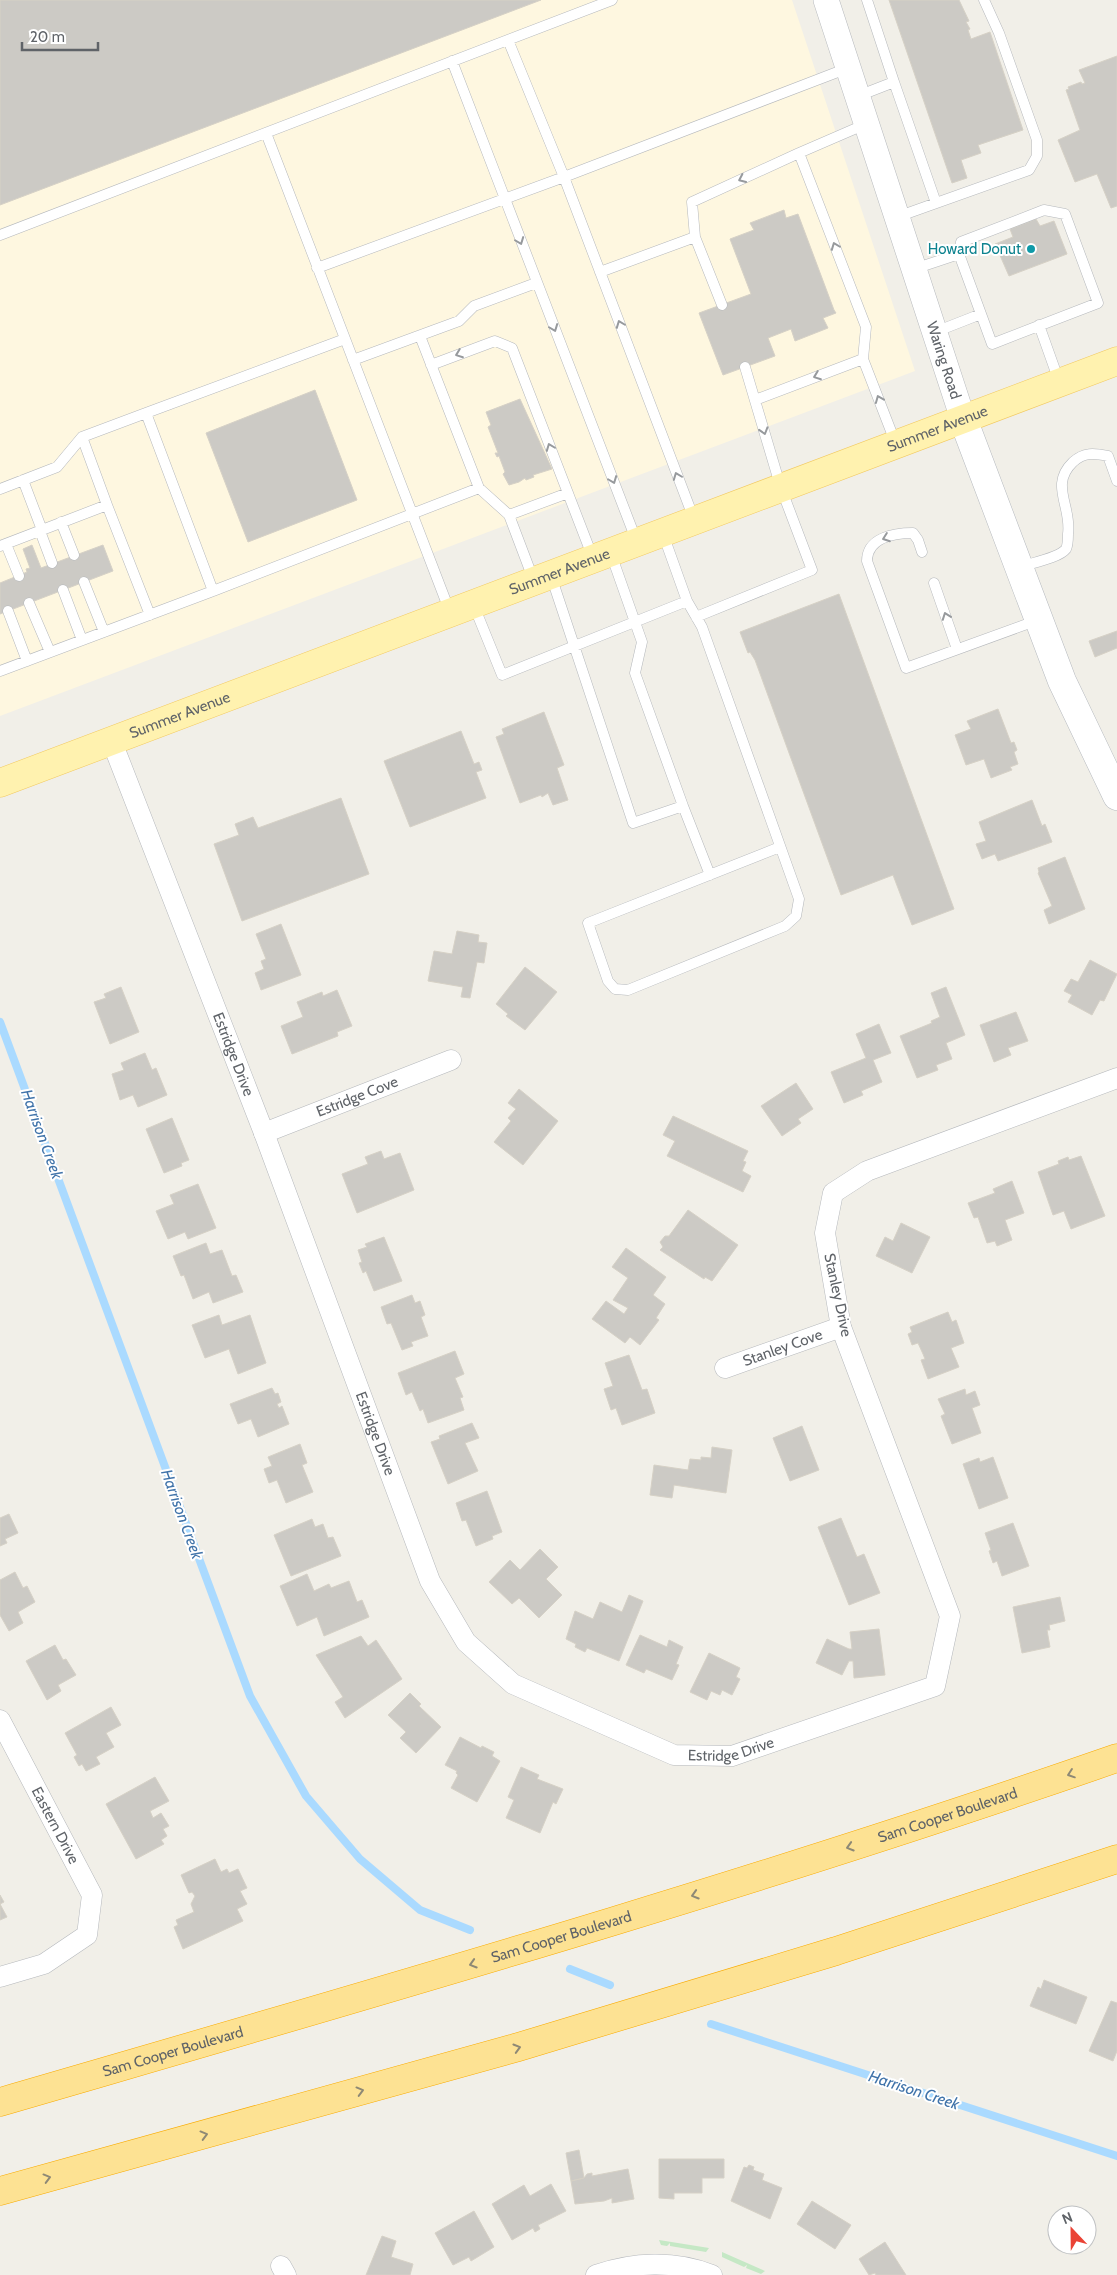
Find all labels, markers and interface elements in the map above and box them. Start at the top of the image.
scale bar [22,20,99,52]
text: 20 m [30,28,65,46]
one-way arrow [738,173,747,183]
one-way arrow [514,236,524,245]
place label: Howard Donut [928,240,1021,258]
one-way arrow [831,242,841,251]
marker: Howard Donut [1025,243,1037,255]
street label: Waring Road [923,319,965,401]
one-way arrow [616,320,626,329]
one-way arrow [548,323,558,332]
one-way arrow [456,348,464,358]
one-way arrow [813,370,822,380]
one-way arrow [874,395,885,404]
street label: Summer Avenue [884,402,991,456]
one-way arrow [759,426,769,434]
one-way arrow [546,443,556,452]
one-way arrow [673,472,683,480]
one-way arrow [607,475,617,483]
one-way arrow [882,532,891,542]
street label: Summer Avenue [507,544,613,599]
one-way arrow [942,612,952,620]
street label: Summer Avenue [127,688,233,742]
street label: Estridge Drive [209,1010,258,1099]
street label: Estridge Cove [314,1072,401,1121]
water label: Harrison Creek [17,1087,67,1183]
street label: Stanley Drive [820,1252,856,1339]
street label: Stanley Cove [740,1325,825,1370]
street label: Estridge Drive [352,1389,399,1478]
water label: Harrison Creek [157,1467,207,1563]
street label: Estridge Drive [688,1733,777,1765]
one-way arrow [1067,1768,1076,1778]
street label: Eastern Drive [28,1784,83,1867]
street label: Sam Cooper Boulevard [875,1784,1020,1847]
one-way arrow [847,1841,855,1851]
one-way arrow [691,1889,700,1899]
street label: Sam Cooper Boulevard [489,1907,634,1967]
one-way arrow [469,1958,478,1968]
street label: Sam Cooper Boulevard [100,2023,245,2081]
one-way arrow [512,2043,520,2053]
water label: Harrison Creek [866,2066,963,2114]
one-way arrow [356,2087,364,2097]
one-way arrow [199,2130,207,2140]
one-way arrow [43,2173,51,2184]
north arrow [1047,2205,1097,2255]
text: N [1059,2208,1075,2228]

